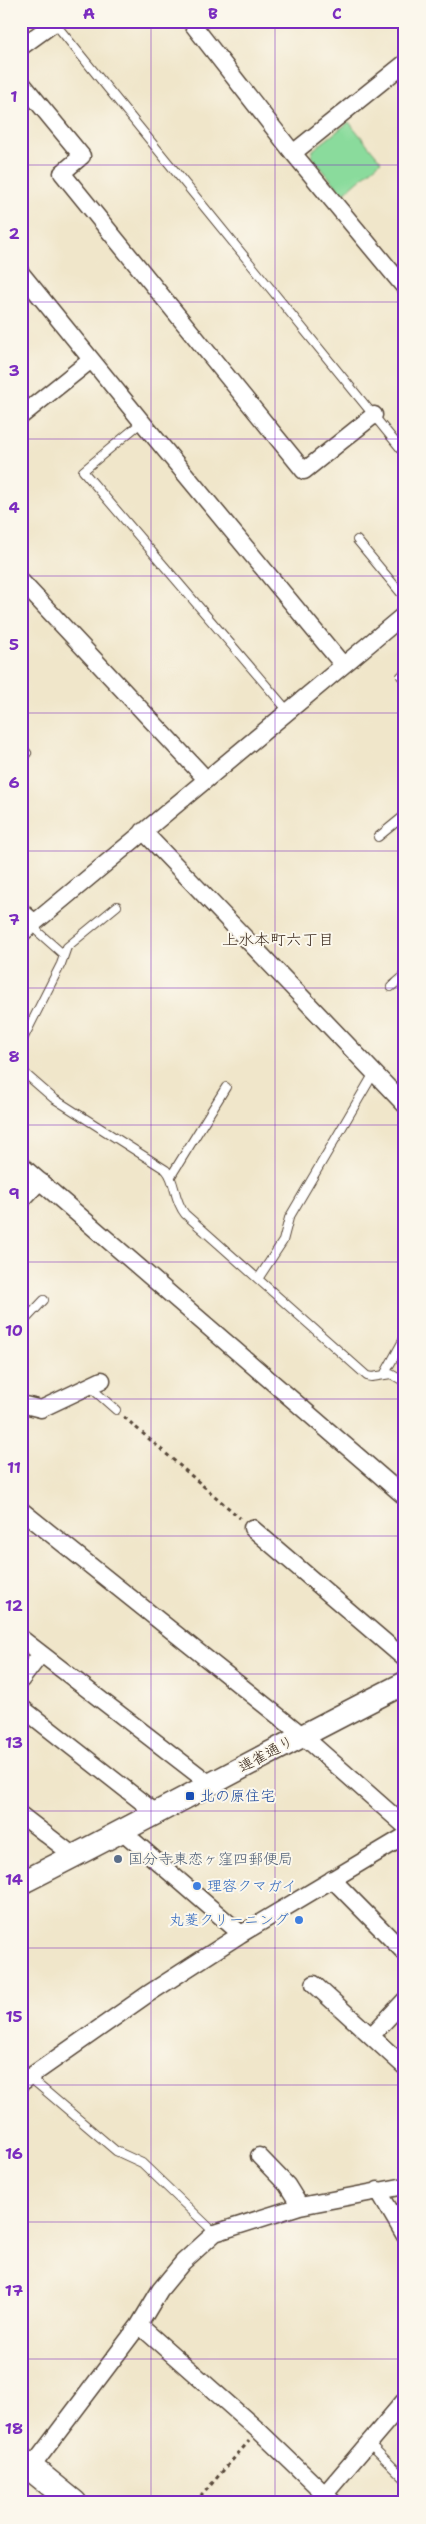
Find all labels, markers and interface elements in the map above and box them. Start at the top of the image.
text: A [83,3,95,24]
text: B [208,3,218,24]
text: C [332,3,342,24]
text: 1 [10,86,18,107]
text: 2 [8,223,20,244]
text: 3 [8,360,20,381]
text: 4 [8,497,20,518]
text: 5 [9,634,19,655]
text: 6 [8,772,20,793]
text: 7 [8,909,20,930]
district label: 上水本町六丁目 [222,929,334,950]
text: 8 [8,1046,20,1067]
text: 9 [8,1183,20,1204]
text: 10 [5,1320,23,1341]
text: 11 [7,1457,21,1478]
text: 12 [5,1595,23,1616]
street label: 連雀通り [235,1731,297,1777]
text: 13 [5,1732,23,1753]
place label: 北の原住宅 [200,1786,275,1806]
marker: 北の原住宅 [184,1790,196,1802]
place label: 国分寺東恋ヶ窪四郵便局 [128,1849,293,1869]
marker: 国分寺東恋ヶ窪四郵便局 [112,1853,124,1865]
text: 14 [5,1869,23,1890]
place label: 理容クマガイ [207,1876,296,1896]
marker: 理容クマガイ [191,1880,203,1892]
place label: 丸菱クリーニング [169,1910,289,1930]
marker: 丸菱クリーニング [293,1914,305,1926]
text: 15 [5,2006,23,2027]
text: 16 [5,2143,23,2164]
text: 17 [5,2280,23,2301]
text: 18 [5,2418,23,2439]

